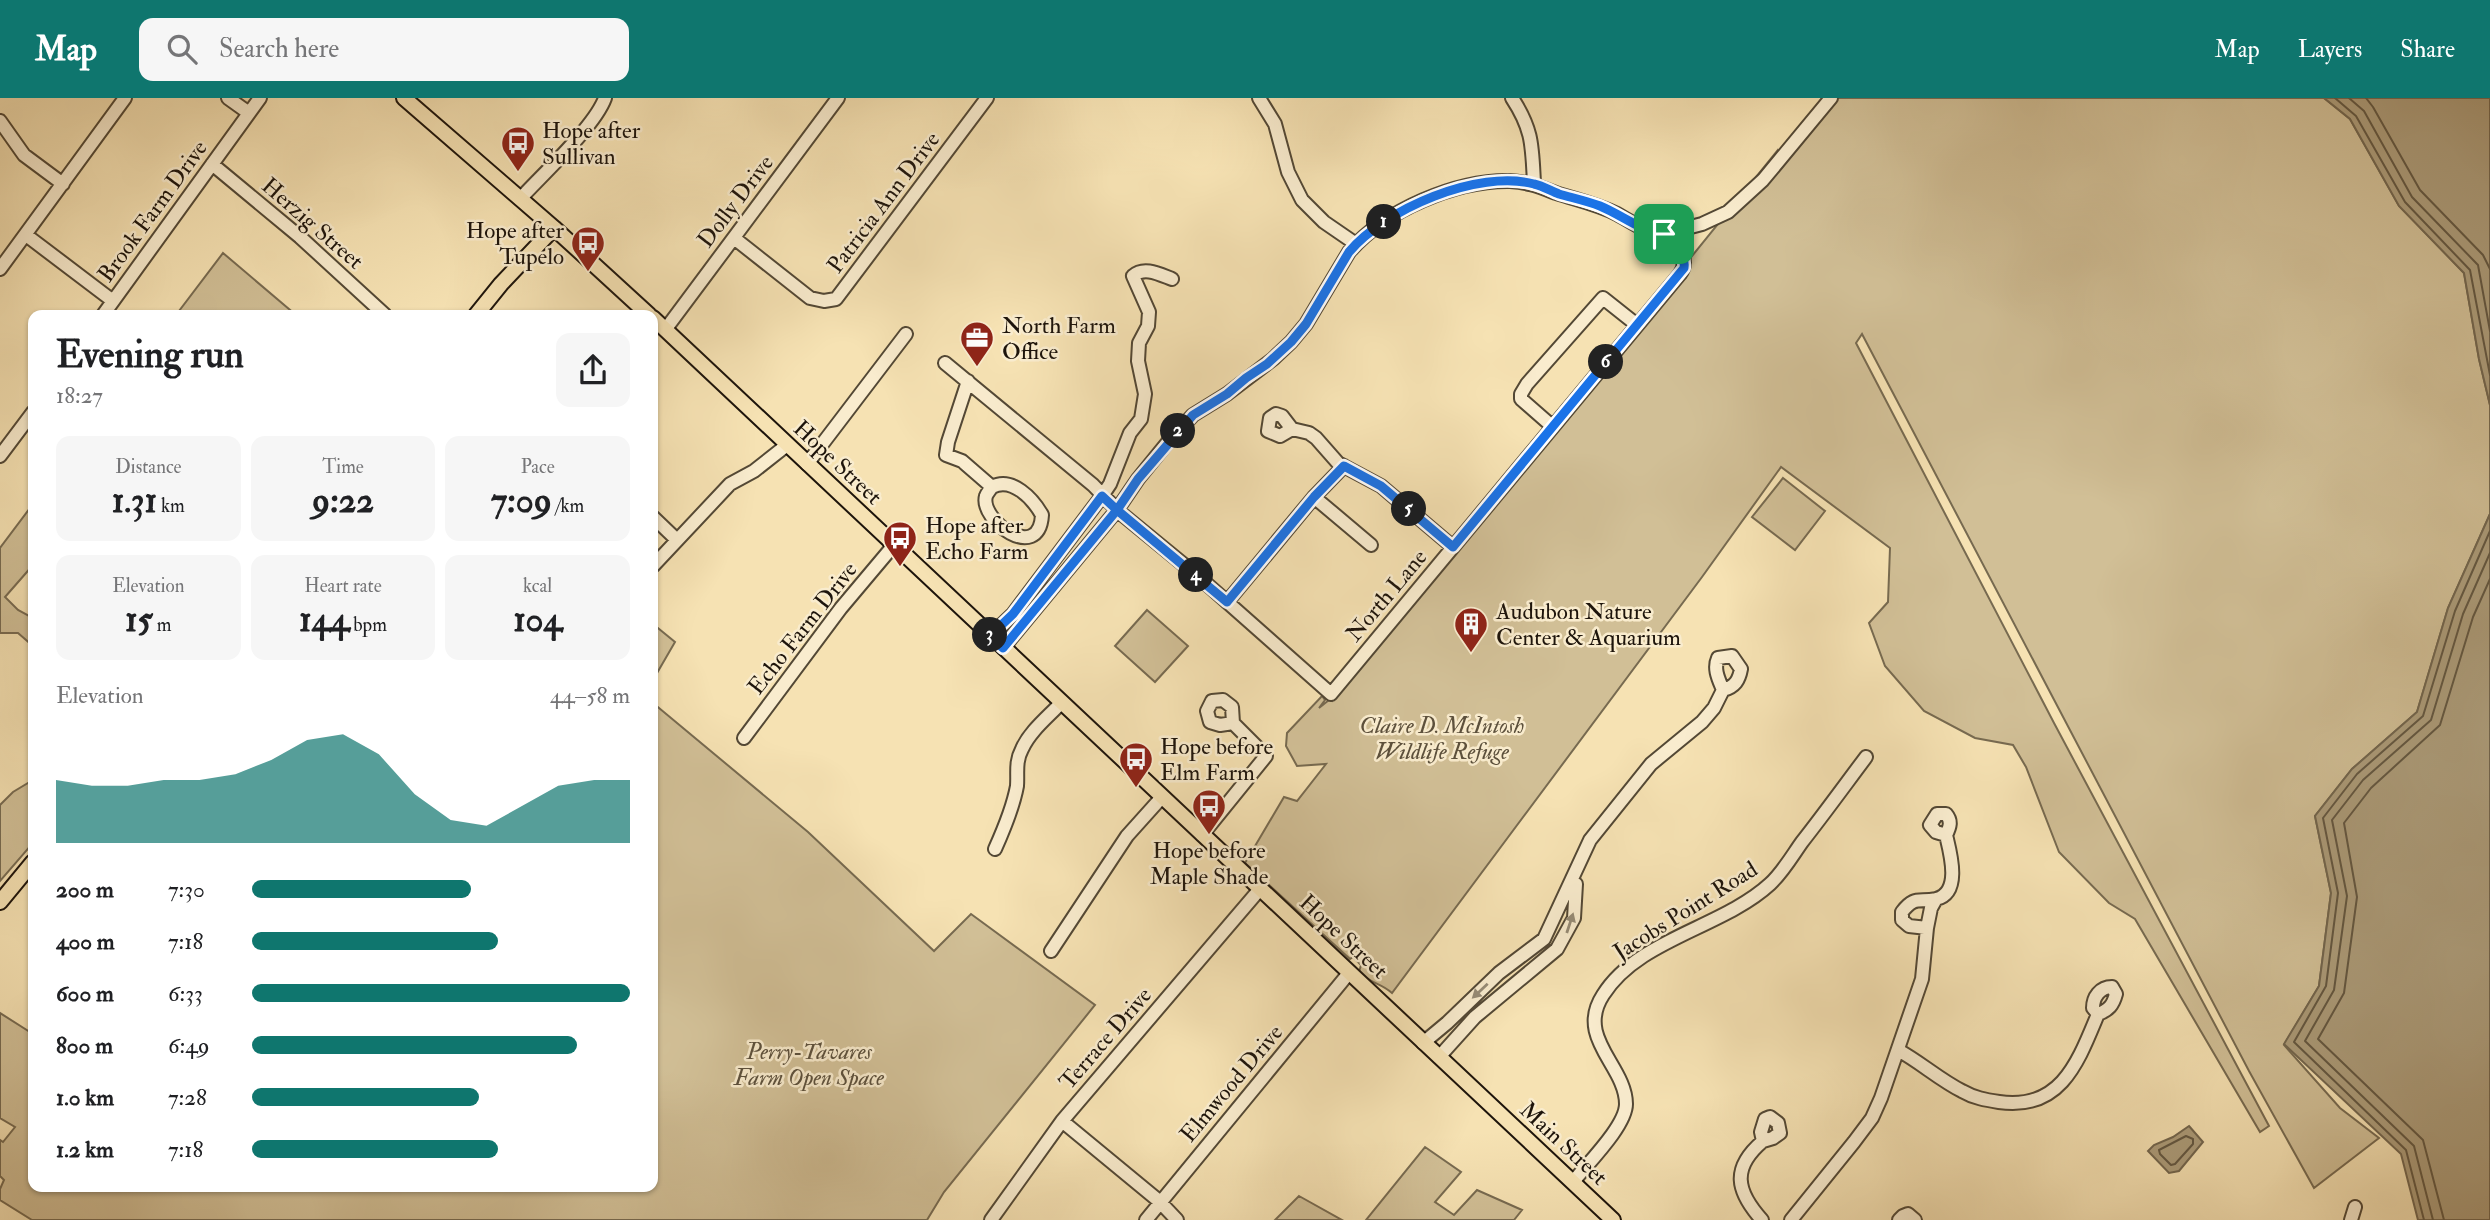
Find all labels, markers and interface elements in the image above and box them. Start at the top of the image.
search box [139,18,629,81]
text: Map [35,29,97,70]
icon: search [163,30,201,68]
text: Search here [219,33,339,65]
text: Map [2215,34,2260,65]
text: Layers [2298,34,2362,65]
text: Share [2400,34,2455,65]
place label: Hope after Sullivan [542,116,641,171]
bus stop icon: Hope after Sullivan [499,124,537,173]
street label: Patricia Ann Drive [821,125,946,279]
street label: Brook Farm Drive [91,134,214,288]
street label: Dolly Drive [691,149,780,254]
street label: Herzig Street [256,171,370,276]
pin: 1 [1366,204,1402,240]
pin [1634,204,1694,264]
text: 1 [1380,209,1387,233]
icon: arrive [1645,215,1683,253]
place label: Hope after Tupelo [466,216,564,272]
bus stop icon: Hope after Tupelo [569,224,607,273]
place label: North Farm Office [1002,311,1116,366]
office icon: North Farm Office [958,319,996,368]
text: Evening run [56,331,244,379]
button: share [556,333,630,407]
pin: 6 [1588,344,1624,380]
text: 6 [1601,349,1610,373]
text: 18:27 [56,381,103,410]
street label: Hope Street [786,414,888,512]
pin: 2 [1160,414,1196,448]
text: 2 [1173,418,1182,442]
text: Distance [115,455,182,479]
text: Time [322,455,364,479]
text: Pace [521,455,555,479]
text: 1.31 [112,479,157,523]
text: 9:22 [312,479,374,523]
text: 7:09 [491,479,552,523]
pin: 5 [1392,492,1426,526]
text: km [157,494,185,518]
text: /km [552,494,584,518]
text: 5 [1404,496,1413,520]
place label: Hope after Echo Farm [925,511,1029,566]
bus stop icon: Hope after Echo Farm [881,519,919,568]
street label: North Lane [1339,543,1434,647]
street label: Echo Farm Drive [741,556,864,701]
pin: 4 [1178,558,1214,592]
text: 4 [1190,562,1201,586]
text: Elevation [112,574,185,598]
text: Heart rate [304,574,382,598]
text: kcal [523,574,552,598]
place label: Audubon Nature Center & Aquarium [1495,597,1681,652]
text: 15 [125,598,153,642]
text: 144 [299,598,349,642]
text: 104 [513,598,562,642]
building icon: Audubon Nature Center & Aquarium [1452,605,1490,654]
text: m [153,613,172,637]
text: bpm [349,613,387,637]
pin: 3 [972,618,1007,652]
text: 3 [986,622,993,646]
text: Elevation [56,681,144,710]
text: 44–58 m [550,681,630,710]
park label: Claire D. McIntosh Wildlife Refuge [1360,711,1524,766]
place label: Hope before Elm Farm [1160,732,1273,787]
bus stop icon: Hope before Elm Farm [1117,740,1155,789]
bus stop icon: Hope before Maple Shade [1190,787,1228,836]
place label: Hope before Maple Shade [1150,836,1269,892]
street label: Jacobs Point Road [1607,855,1763,967]
text: 200 m [56,875,114,904]
text: 7:30 [168,875,205,904]
street label: Hope Street [1292,888,1394,986]
one-way arrow [1566,912,1576,933]
text: 400 m [56,927,115,956]
text: 7:18 [168,927,203,956]
text: 600 m [56,979,114,1008]
text: 6:33 [168,979,203,1008]
street label: Terrace Drive [1053,981,1158,1096]
one-way arrow [1472,982,1489,998]
street label: Elmwood Drive [1174,1018,1289,1148]
text: 800 m [56,1031,113,1060]
text: 6:49 [168,1031,209,1060]
park label: Perry-Tavares Farm Open Space [733,1037,884,1092]
text: 1.0 km [56,1083,114,1112]
text: 7:28 [168,1083,207,1112]
street label: Main Street [1514,1095,1614,1191]
text: 1.2 km [56,1135,114,1164]
text: 7:18 [168,1135,203,1164]

